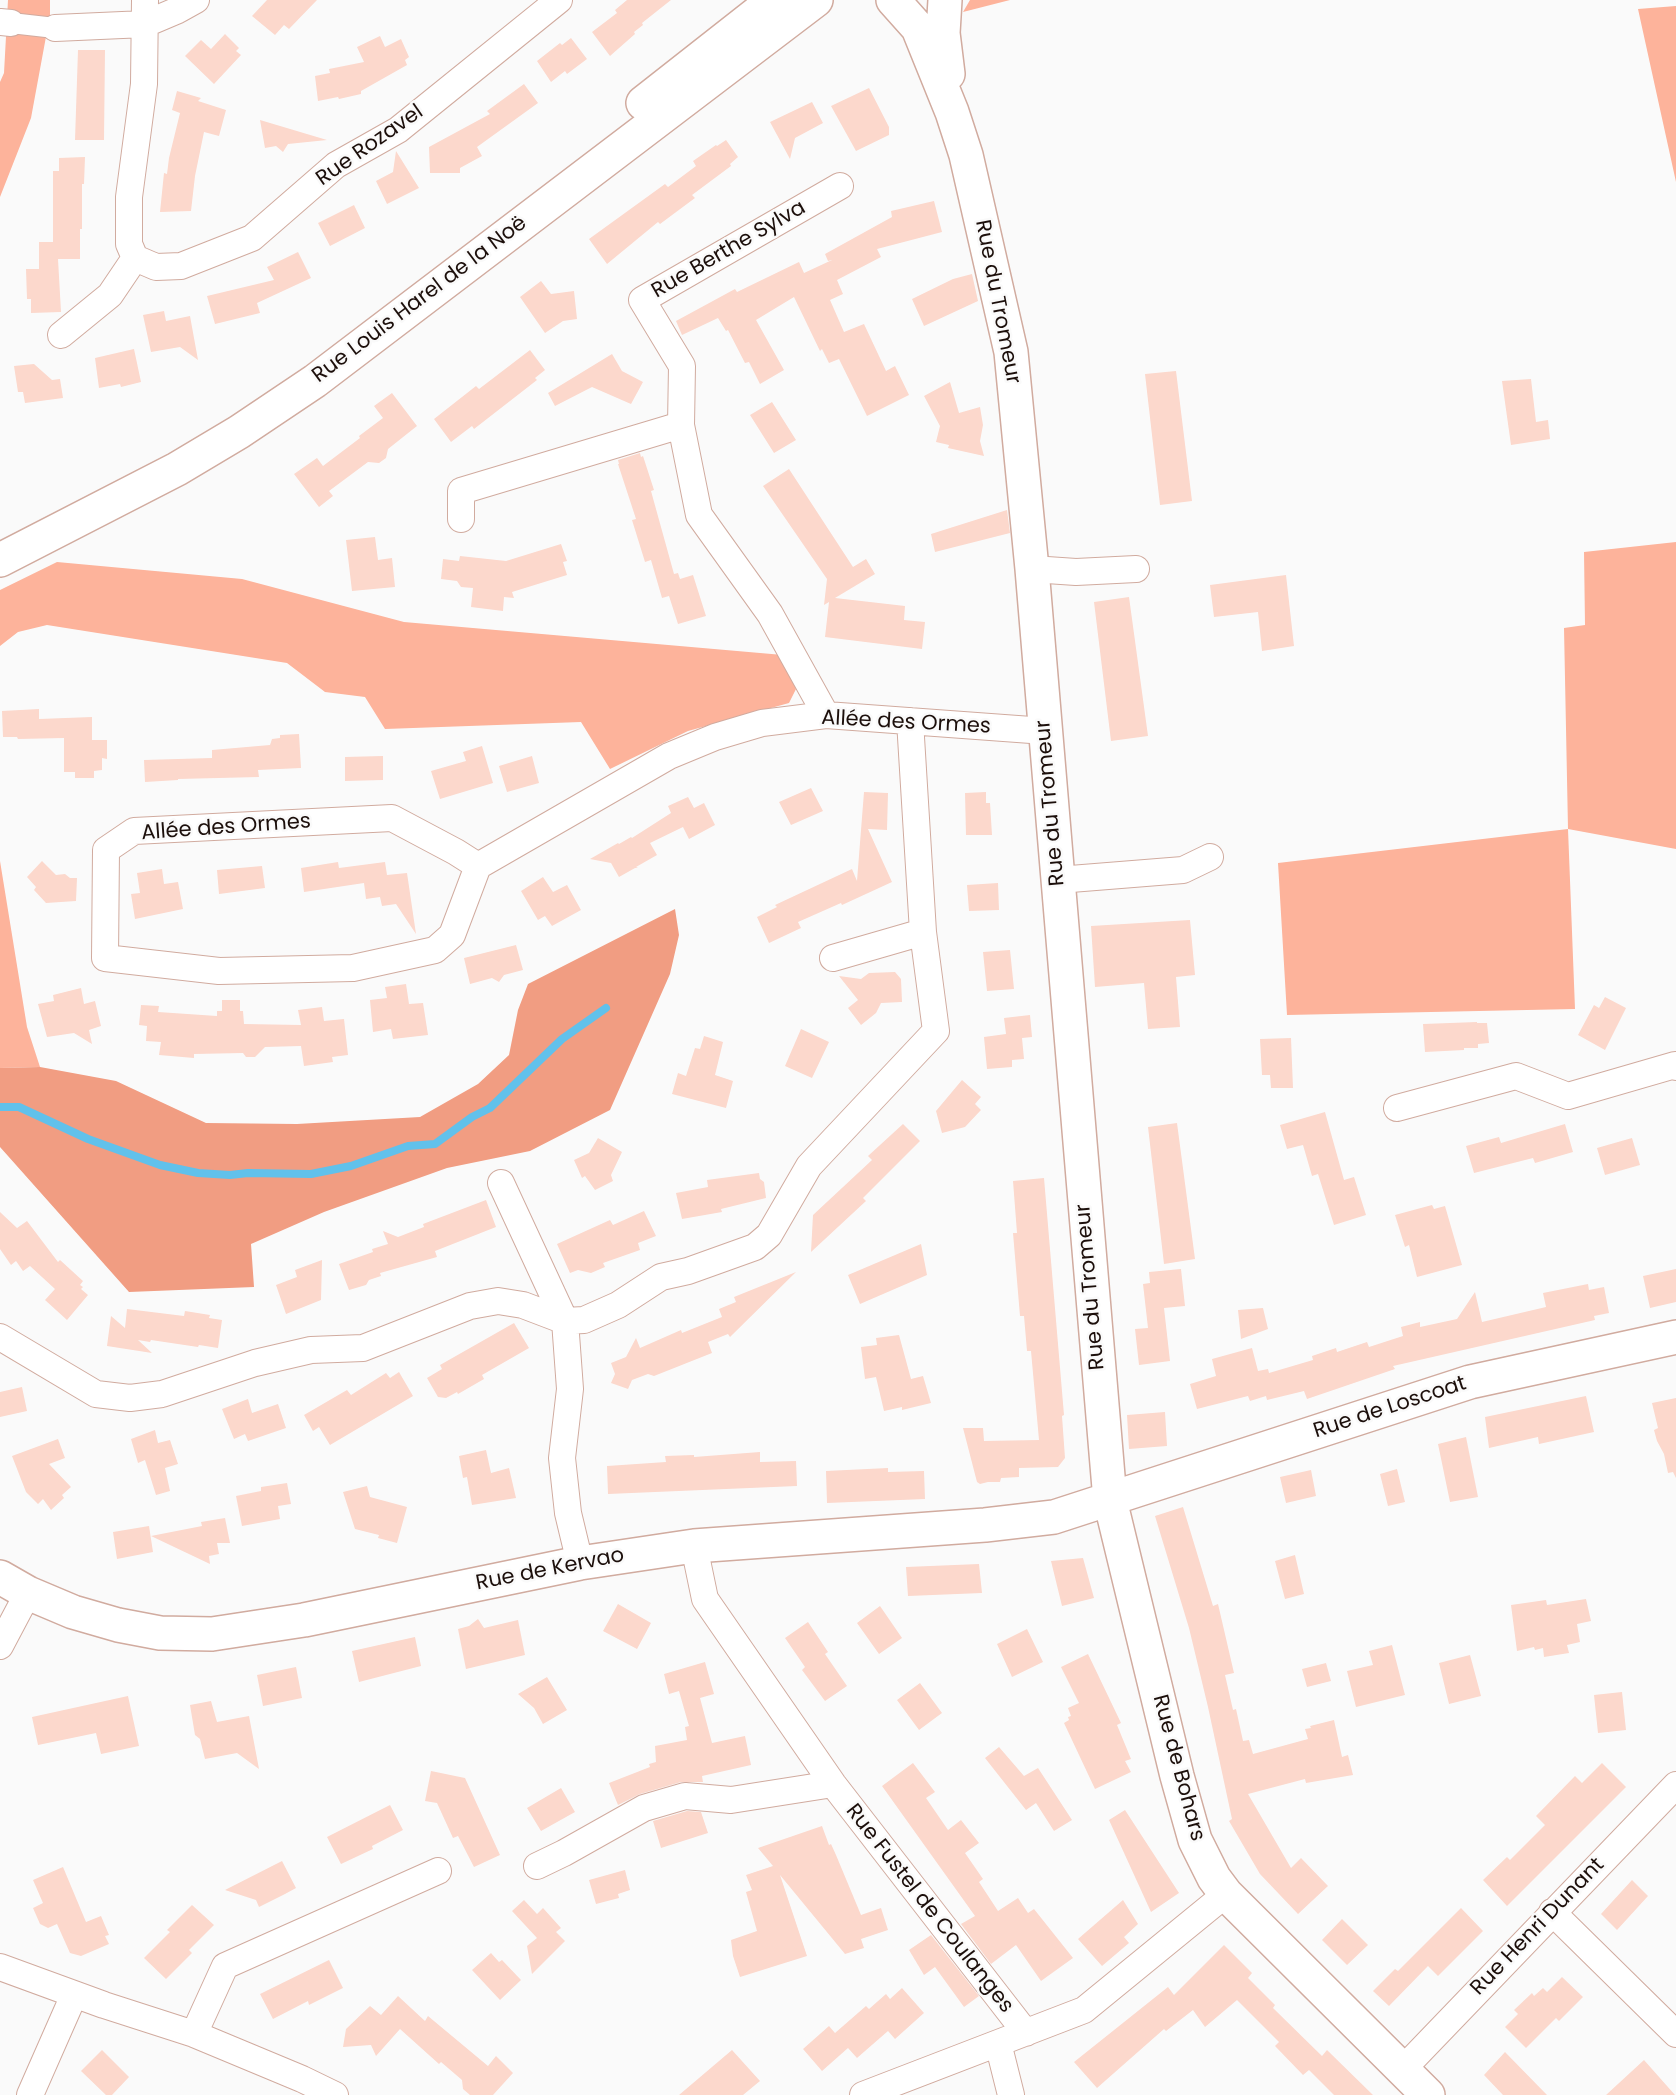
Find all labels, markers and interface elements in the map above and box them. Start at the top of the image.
street label: Rue Rozavel [312,100,428,192]
street label: Rue Berthe Sylva [648,196,810,304]
street label: Rue Louis Harel de la Noë [308,211,532,389]
street label: Rue du Tromeur [969,218,1025,386]
street label: Allée des Ormes [821,706,991,740]
street label: Rue du Tromeur [1031,719,1071,887]
street label: Allée des Ormes [140,810,312,846]
street label: Rue du Tromeur [1071,1203,1111,1371]
street label: Rue de Loscoat [1310,1371,1470,1445]
street label: Rue de Kervao [474,1543,626,1597]
street label: Rue de Bohars [1146,1692,1210,1844]
street label: Rue Fustel de Coulanges [840,1800,1018,2018]
street label: Rue Henri Dunant [1466,1853,1610,2001]

